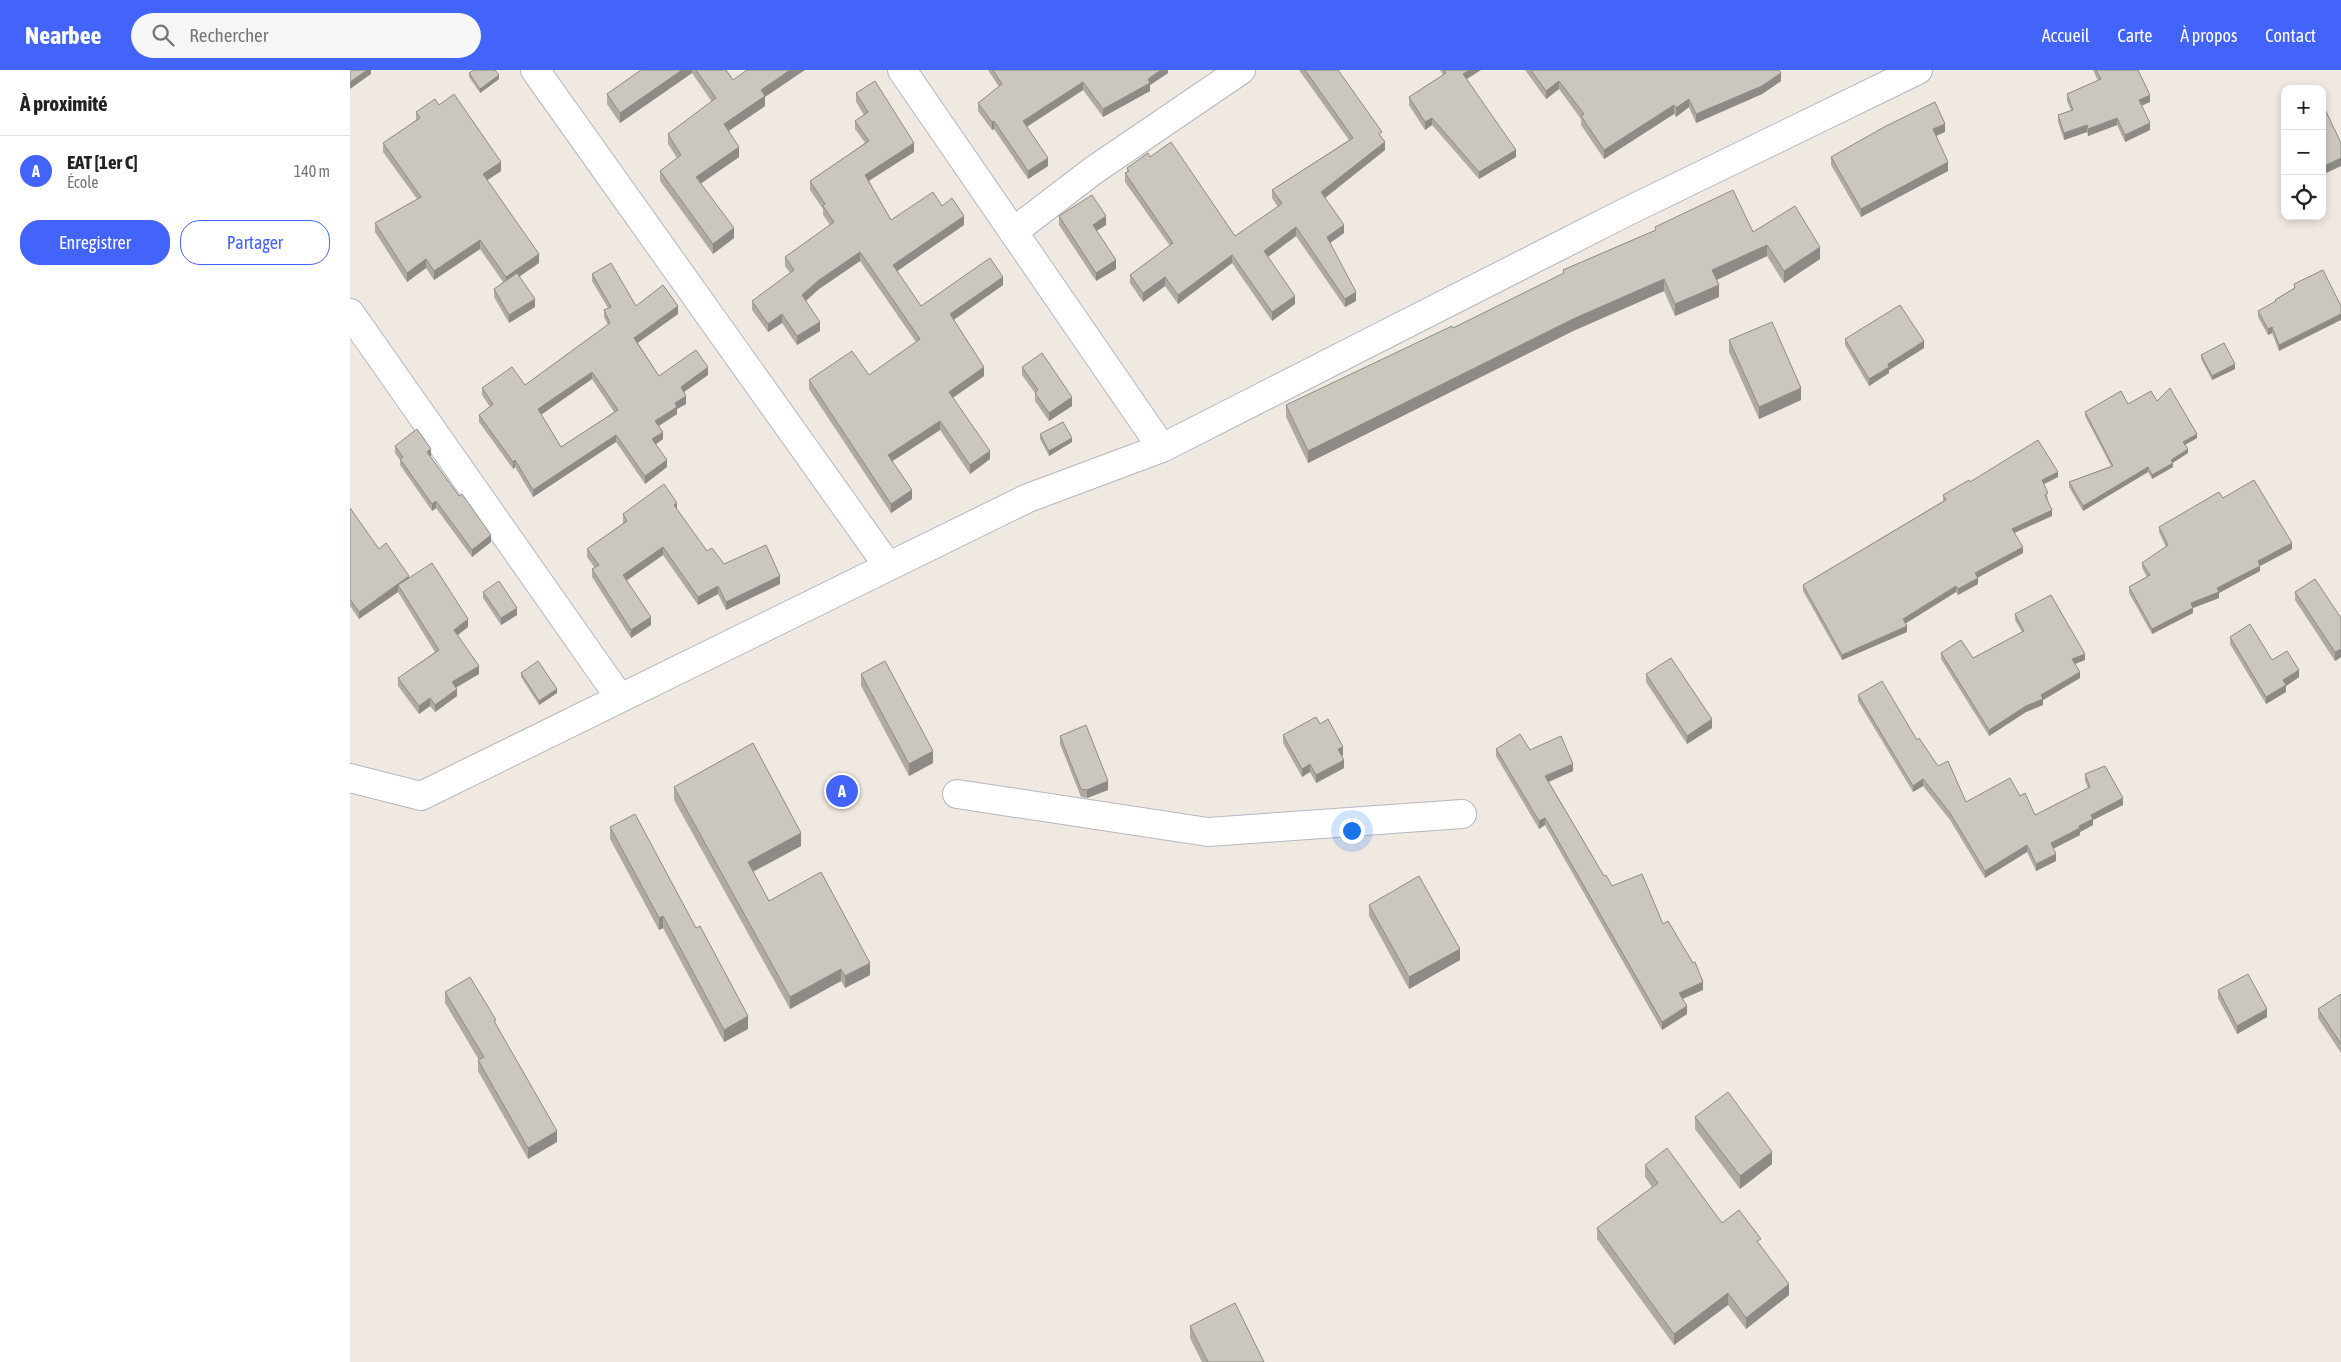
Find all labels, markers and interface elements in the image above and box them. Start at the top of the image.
search box [131,13,481,58]
icon: search [149,21,177,49]
text: Nearbee [25,22,101,49]
text: Rechercher [189,24,268,46]
text: Accueil [2042,25,2090,46]
text: Carte [2118,25,2152,46]
text: À propos [2180,25,2237,46]
text: Contact [2265,25,2316,46]
map controls [2281,85,2326,220]
button: + [2281,85,2326,130]
text: À proximité [20,91,108,115]
button: − [2281,130,2326,175]
text: EAT [1er C] [67,151,138,173]
text: A [32,162,40,180]
text: 140 m [294,162,330,180]
text: École [67,173,99,191]
button: locate [2281,175,2326,220]
button: Enregistrer [20,220,170,265]
button: Partager [180,220,330,265]
pin: A [826,772,858,810]
your location [1339,818,1365,844]

